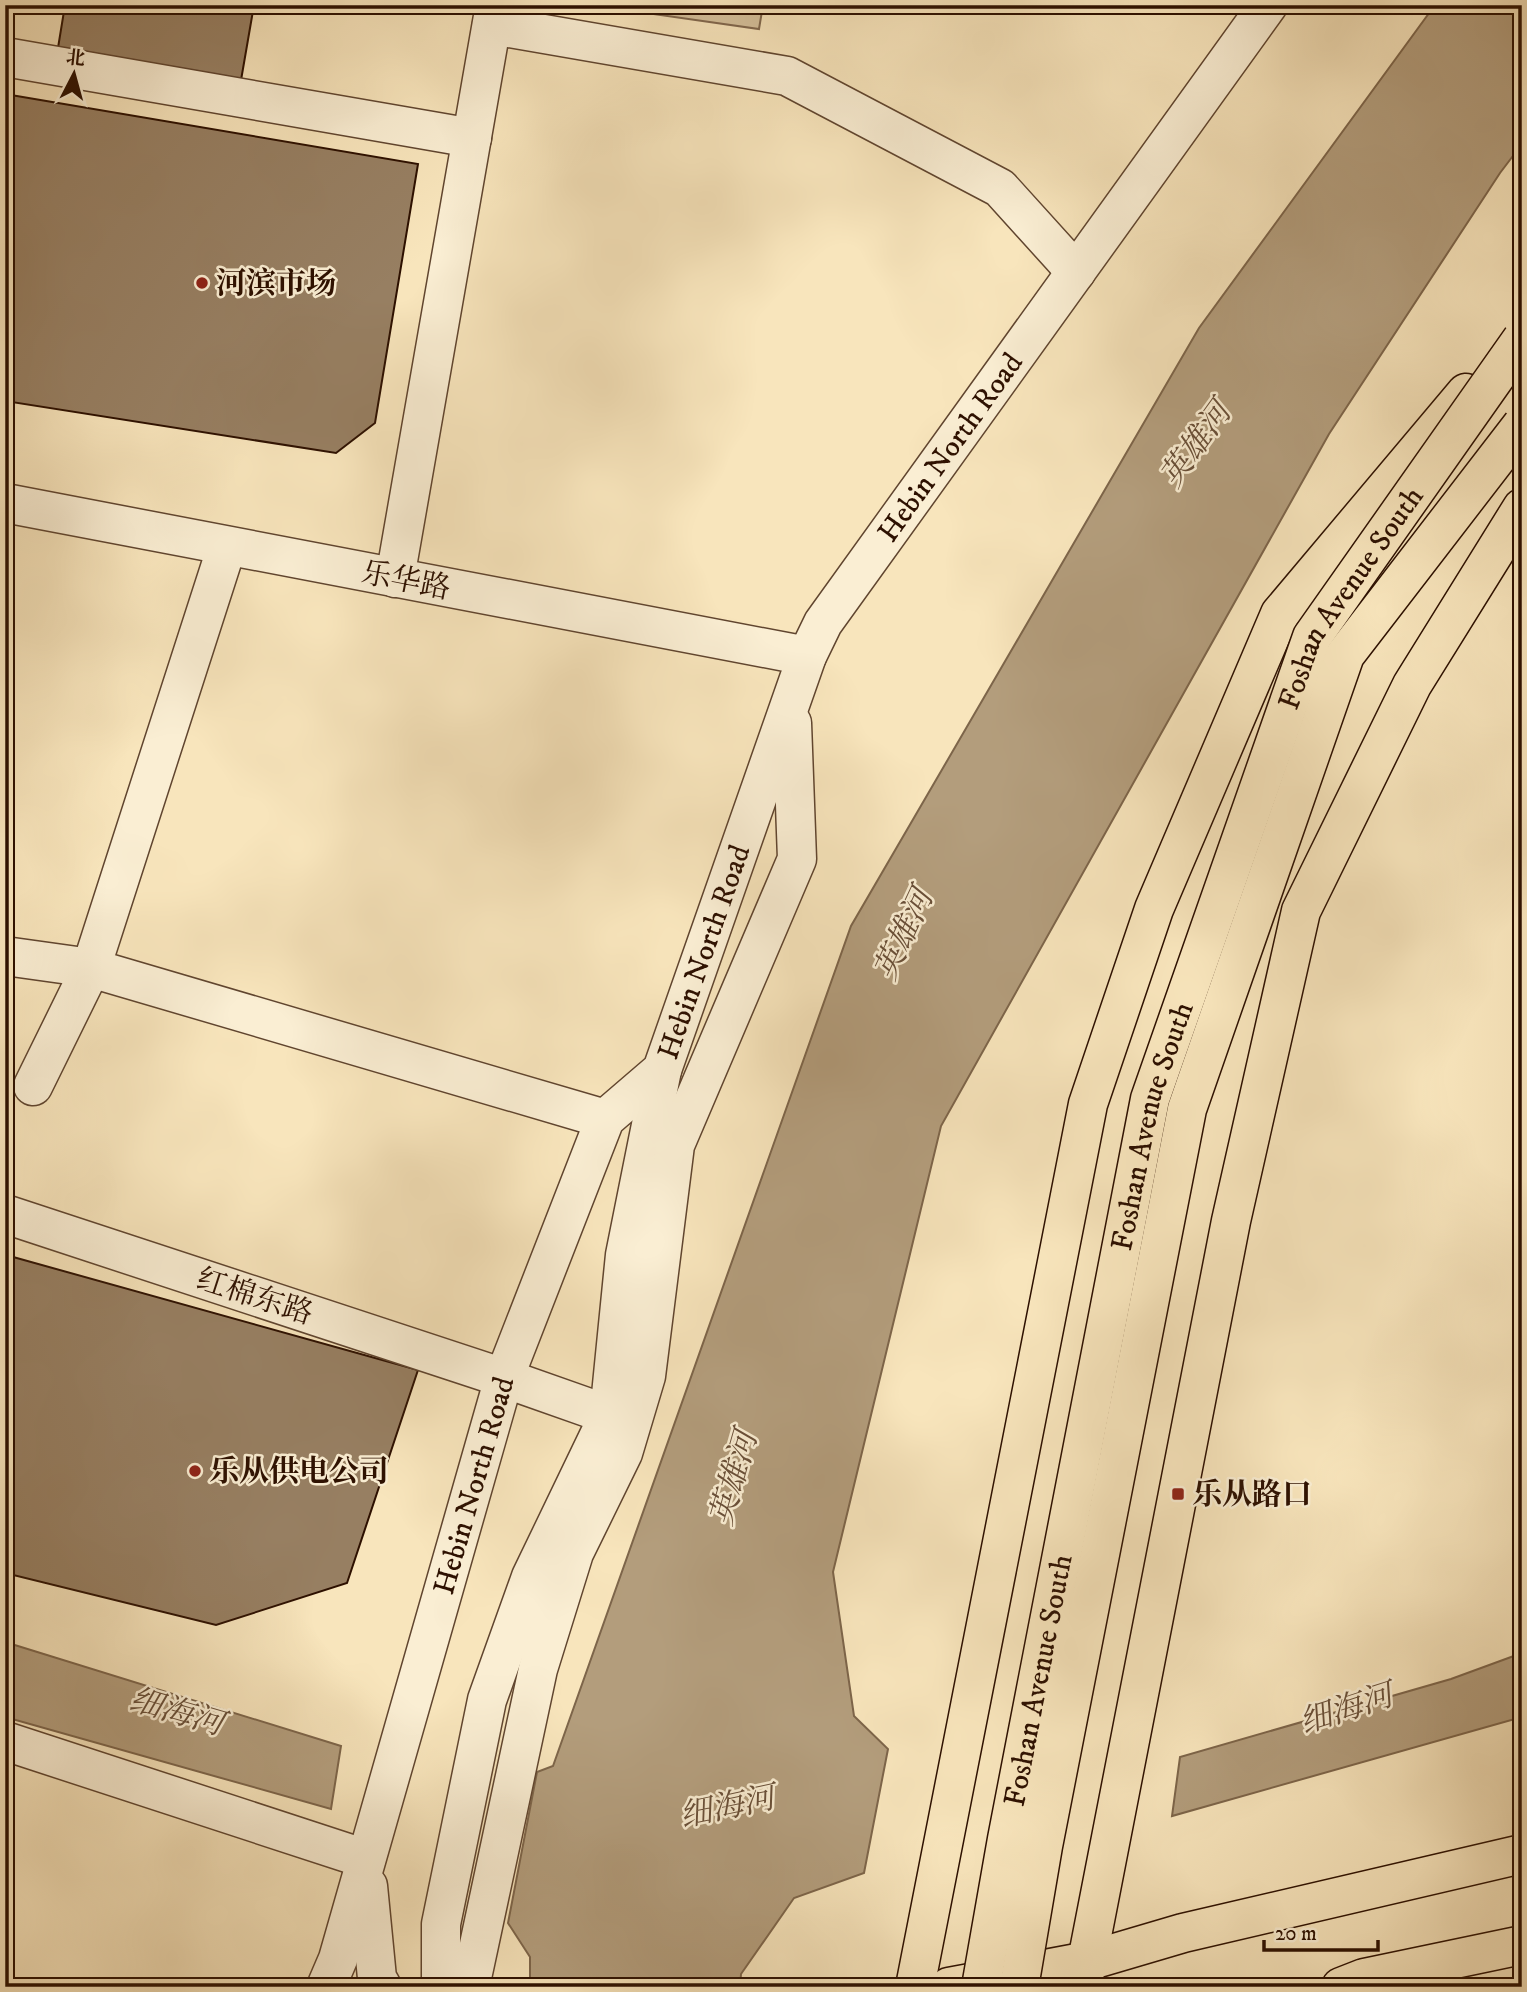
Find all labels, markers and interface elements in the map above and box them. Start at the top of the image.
north arrow [38,38,108,108]
text: 北 [65,46,86,71]
place label: 河滨市场 [216,266,336,303]
marker: 河滨市场 [194,275,210,291]
street label: Hebin North Road [870,346,1032,550]
water label: 英雄河 [1152,391,1244,496]
street label: Foshan Avenue South [1271,480,1432,715]
street label: 乐华路 [358,555,453,608]
street label: Hebin North Road [650,840,759,1065]
water label: 英雄河 [866,878,945,987]
street label: Foshan Avenue South [1104,997,1203,1254]
street label: 红棉东路 [192,1261,317,1334]
street label: Hebin North Road [426,1373,523,1599]
water label: 英雄河 [702,1422,769,1530]
place label: 乐从供电公司 [209,1454,389,1491]
marker: 乐从供电公司 [187,1463,203,1479]
place label: 乐从路口 [1192,1477,1312,1514]
marker: 乐从路口 [1170,1486,1186,1502]
street label: Foshan Avenue South [997,1551,1082,1810]
water label: 细海河 [1295,1675,1403,1744]
water label: 细海河 [125,1680,233,1747]
water label: 细海河 [676,1777,783,1838]
scale bar [1264,1908,1378,1952]
text: 20 m [1275,1921,1317,1947]

